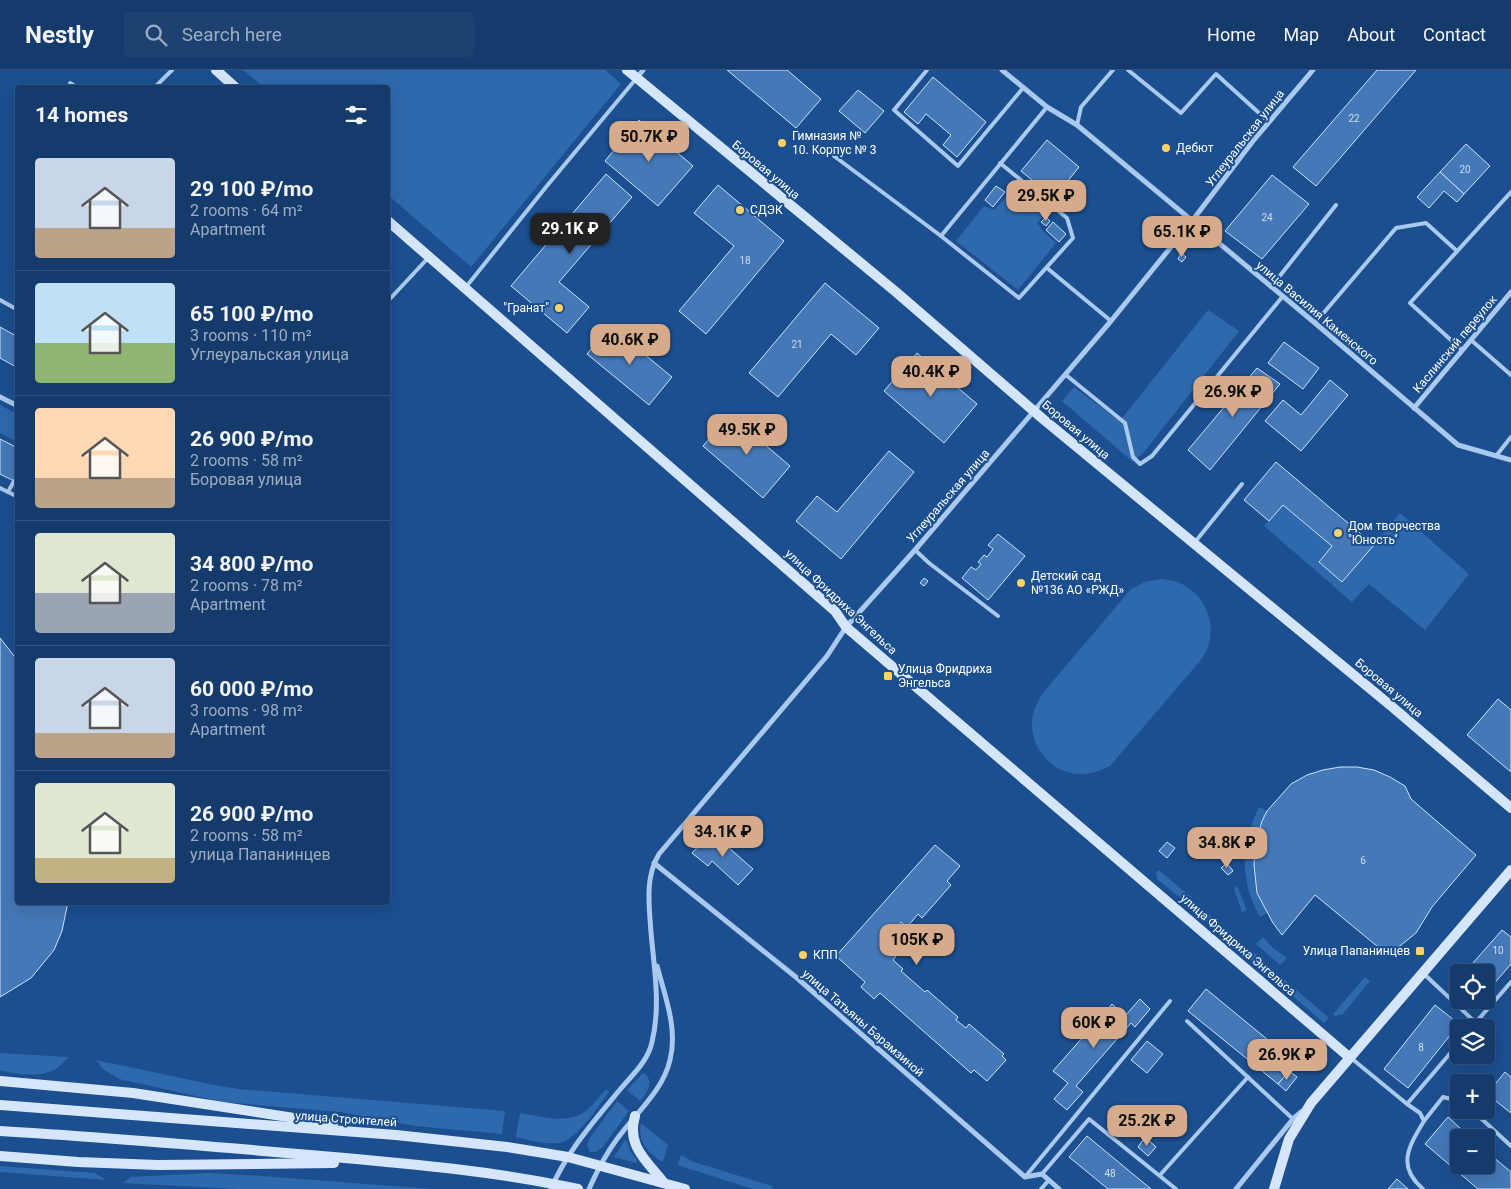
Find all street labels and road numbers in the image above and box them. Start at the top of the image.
street label: Углеуральская улица [1203,87,1287,189]
street label: Боровая улица [729,138,803,202]
street label: улица Василия Каменского [1253,258,1381,368]
street label: Каслинский переулок [1410,292,1500,396]
street label: Боровая улица [1039,398,1113,462]
street label: Углеуральская улица [904,446,992,546]
street label: улица Фридриха Энгельса [782,546,900,658]
street label: Боровая улица [1352,656,1426,720]
street label: улица Фридриха Энгельса [1178,891,1298,999]
street label: улица Татьяны Барамзиной [799,966,927,1080]
street label: улица Строителей [295,1108,397,1130]

